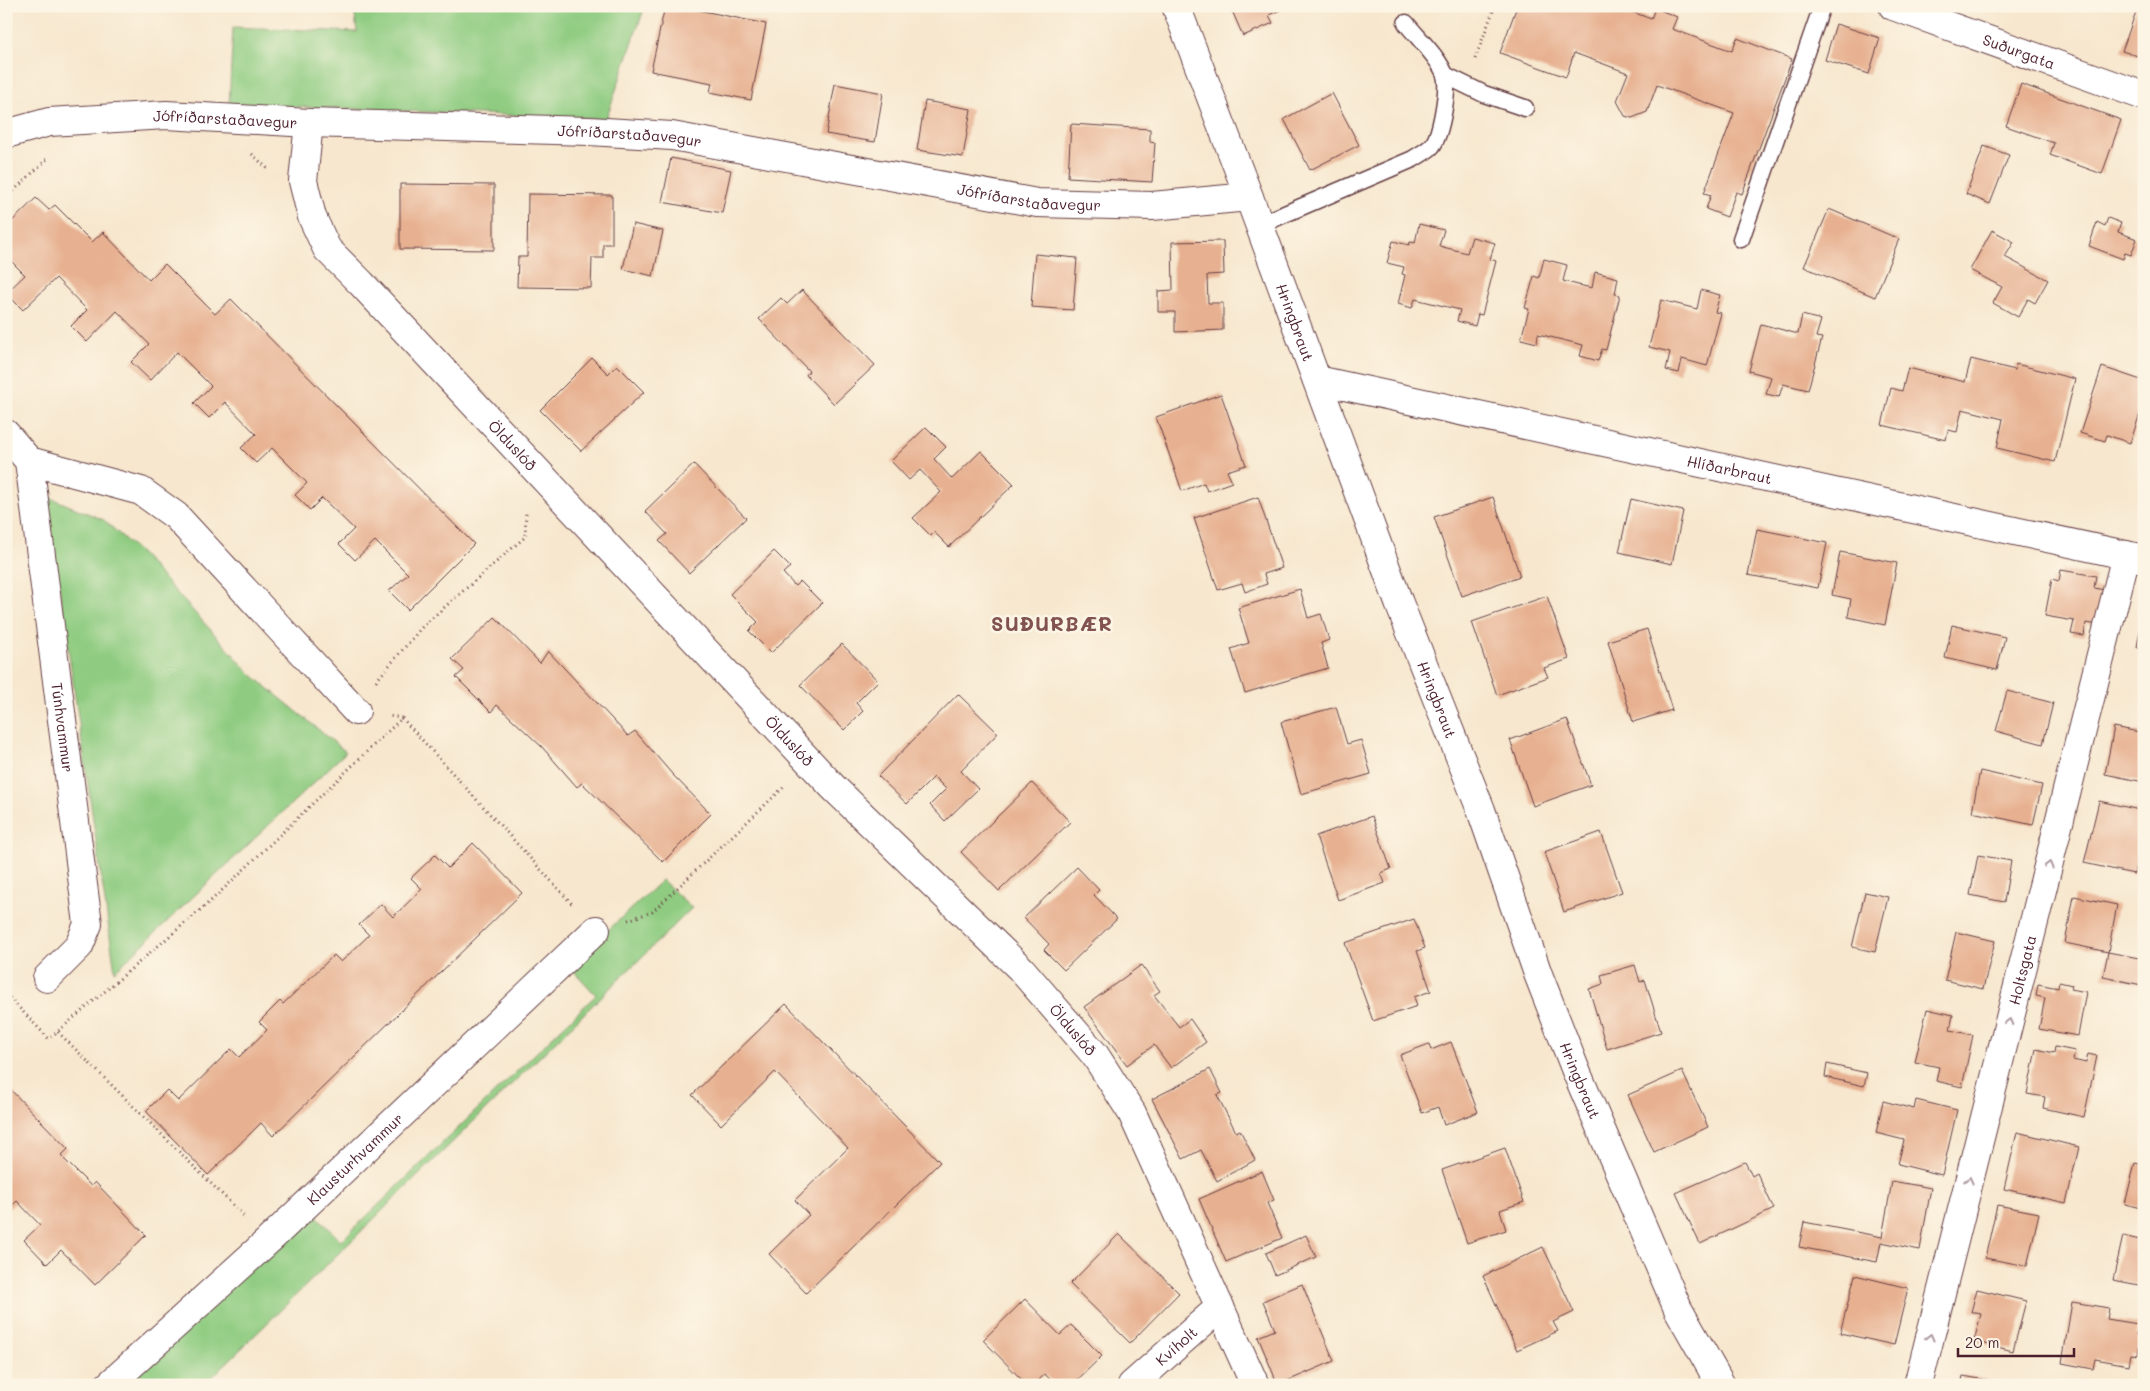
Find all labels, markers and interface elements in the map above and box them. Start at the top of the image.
street label: Suðurgata [1980,29,2058,73]
street label: Jófríðarstaðavegur [152,105,298,132]
street label: Jófríðarstaðavegur [557,120,703,151]
street label: Jófríðarstaðavegur [956,179,1101,215]
street label: Hringbraut [1272,281,1319,364]
street label: Ölduslóð [484,416,542,475]
street label: Hlíðarbraut [1685,450,1774,488]
district label: SUÐURBÆR [991,610,1113,636]
street label: Hringbraut [1413,658,1461,741]
street label: Túnhvammur [47,681,79,773]
street label: Ölduslóð [761,711,818,770]
one-way arrow [2043,861,2053,869]
street label: Holtsgata [2004,933,2040,1007]
street label: Ölduslóð [1045,999,1101,1060]
one-way arrow [2003,1018,2014,1027]
street label: Hringbraut [1556,1039,1605,1122]
street label: Klausturhvammur [302,1108,407,1209]
one-way arrow [1964,1176,1974,1184]
street label: Kvíholt [1151,1322,1201,1370]
scale bar [1958,1326,2074,1358]
text: 20 m [1965,1332,1999,1352]
one-way arrow [1924,1333,1935,1342]

